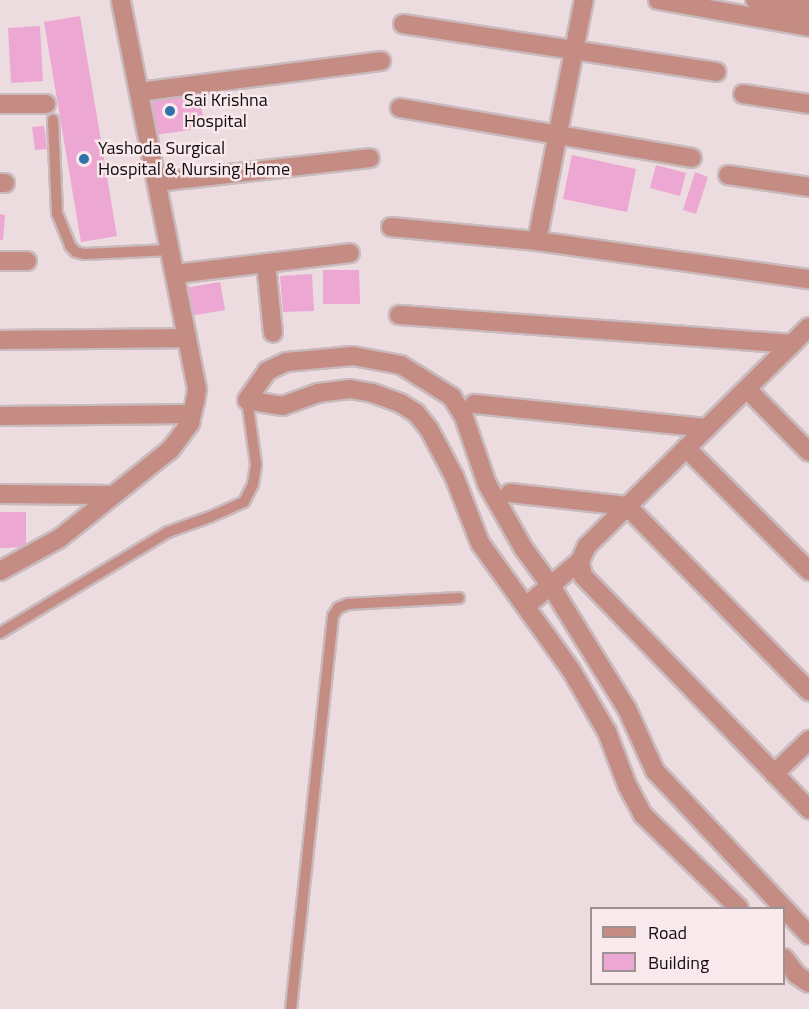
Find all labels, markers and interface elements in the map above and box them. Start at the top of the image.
place label: Sai Krishna Hospital [184,90,268,132]
marker: Sai Krishna Hospital [161,102,179,120]
place label: Yashoda Surgical Hospital & Nursing Home [98,138,290,180]
marker: Yashoda Surgical Hospital & Nursing Home [75,150,93,168]
legend [590,907,785,985]
text: Road [648,919,687,946]
text: Building [648,949,709,976]

